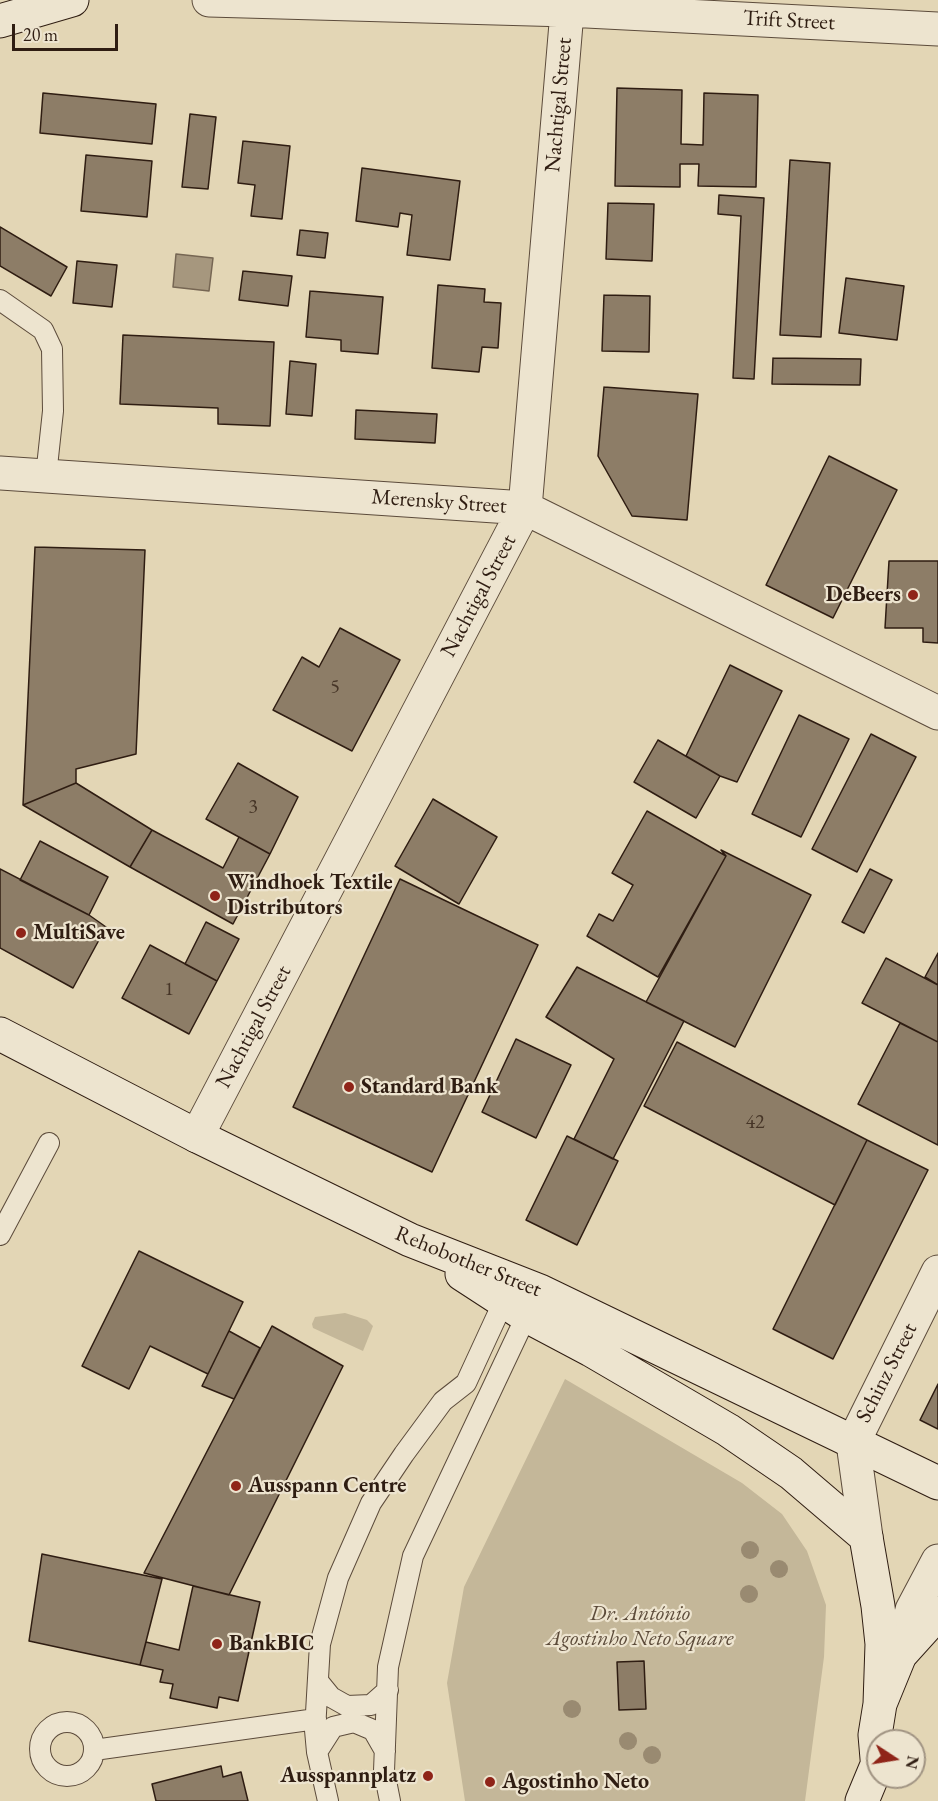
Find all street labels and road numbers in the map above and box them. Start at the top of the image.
street label: Trift Street [742,5,836,37]
street label: Nachtigal Street [540,37,578,173]
street label: Merensky Street [371,484,507,520]
street label: Nachtigal Street [436,530,522,662]
street label: Nachtigal Street [211,961,297,1093]
street label: Rehobother Street [391,1221,545,1303]
street label: Schinz Street [851,1319,923,1427]

